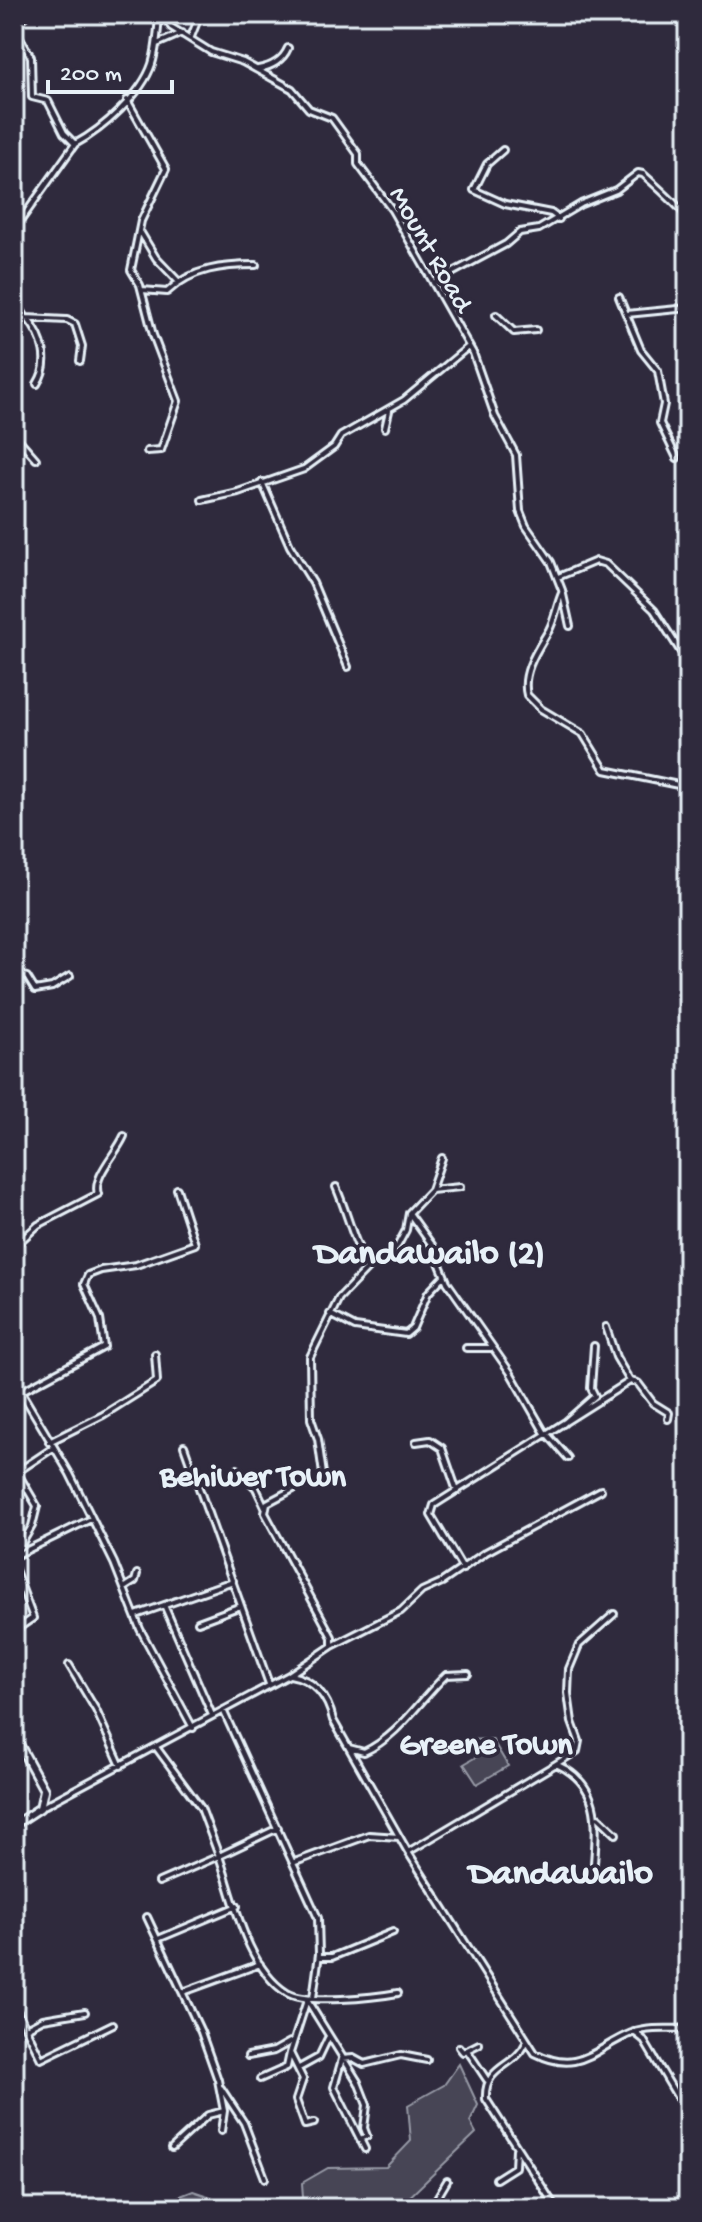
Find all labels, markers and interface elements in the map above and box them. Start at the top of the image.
scale bar [48,44,172,94]
text: 200 m [60,61,122,90]
street label: Mount Road [380,182,480,321]
district label: Dandawailo (2) [312,1234,545,1277]
district label: Behiwer Town [159,1460,347,1498]
district label: Greene Town [400,1728,573,1766]
district label: Dandawailo [466,1854,653,1897]

